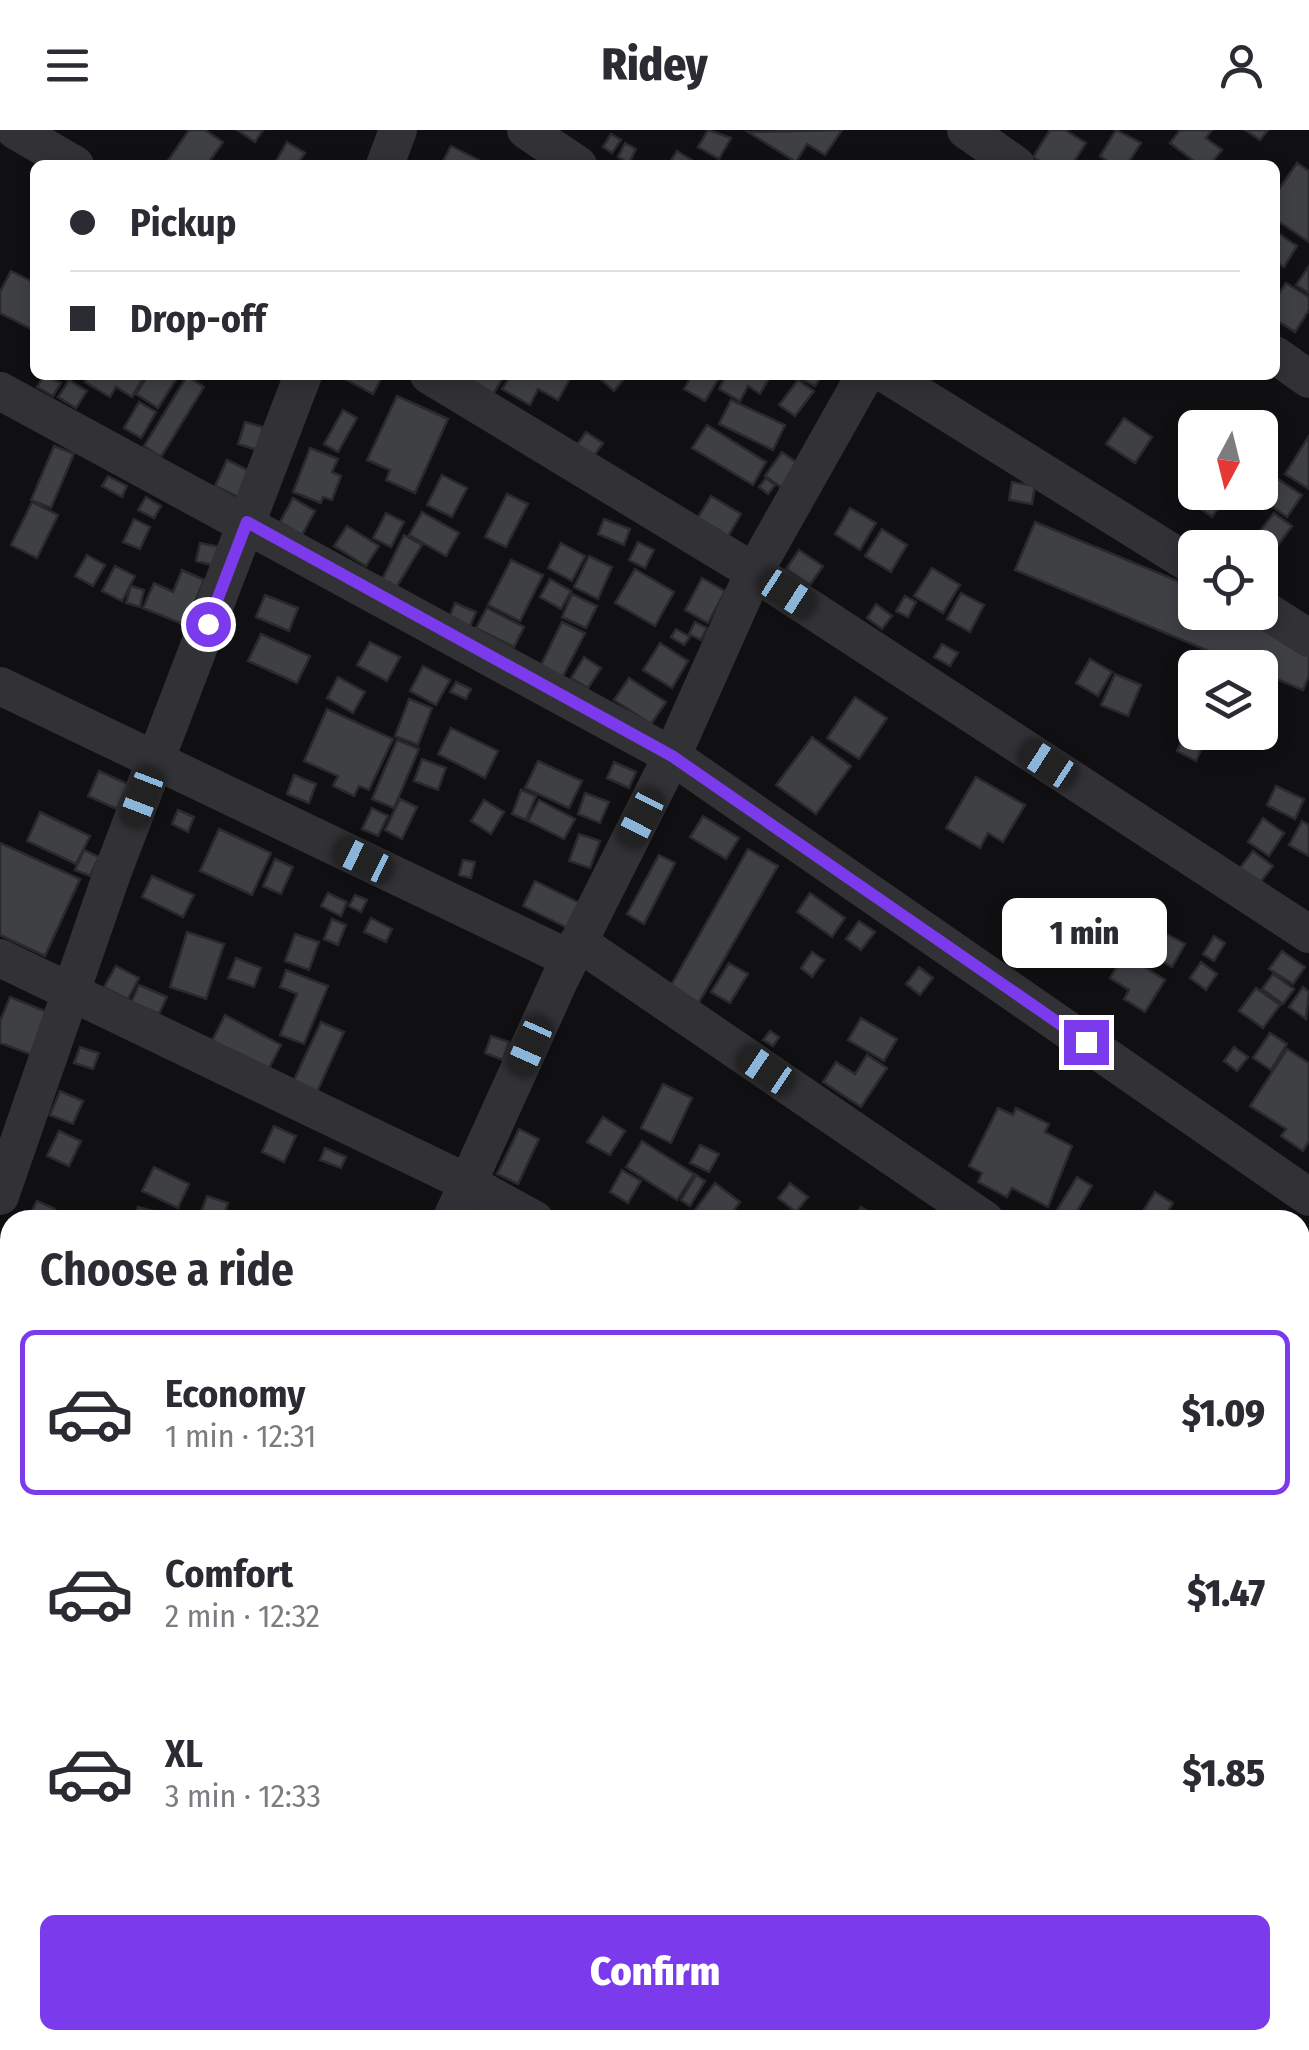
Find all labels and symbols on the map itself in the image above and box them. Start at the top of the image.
north arrow [1178,410,1278,510]
car [754,564,820,622]
route start [186,602,231,647]
car [1015,735,1081,793]
car [117,764,167,830]
car [614,784,668,852]
car [329,833,397,887]
callout: 1 min [1004,897,1168,967]
car [504,1012,556,1080]
route end [1064,1020,1109,1065]
car [733,1041,799,1099]

